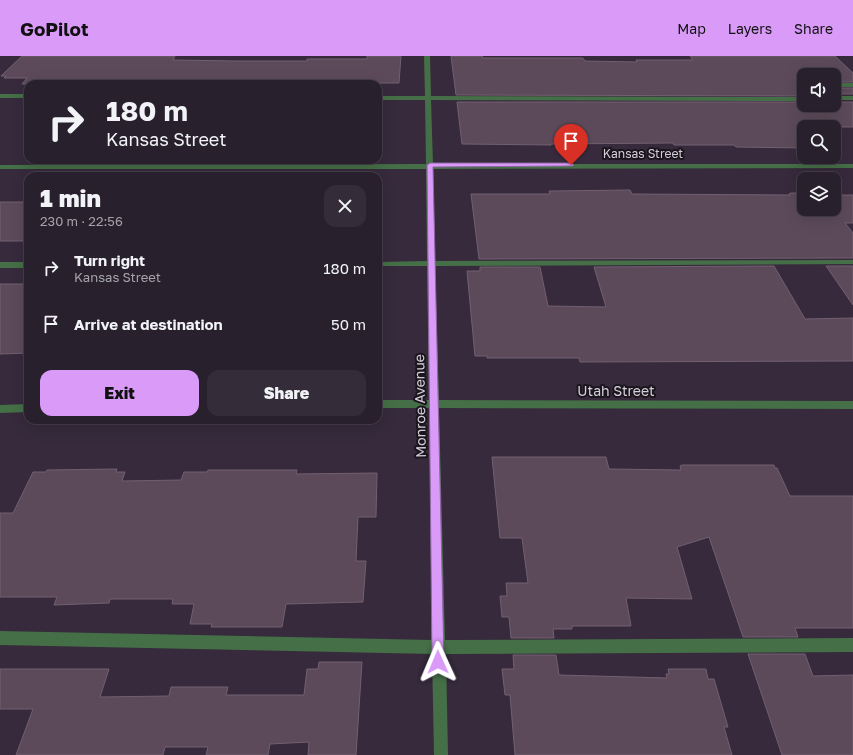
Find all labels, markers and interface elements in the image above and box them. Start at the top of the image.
text: GoPilot [20,17,88,40]
text: Map [677,20,706,37]
text: Layers [728,20,772,37]
text: Share [794,20,833,37]
map controls [797,68,841,216]
button: sound [797,68,841,112]
text: 180 m [106,94,188,127]
icon: right [40,96,92,148]
button: search [797,120,841,164]
pin [554,124,588,165]
text: Kansas Street [106,128,227,150]
icon: arrive [560,130,582,152]
street label: Kansas Street [603,146,683,161]
button: layers [797,172,841,216]
text: 1 min [40,183,101,212]
button: close [324,185,366,227]
text: 230 m · 22:56 [40,213,123,229]
text: Turn right [74,251,145,269]
icon: right [40,257,62,279]
text: 180 m [323,259,366,277]
text: Kansas Street [74,269,161,285]
icon: arrive [40,313,62,335]
text: Arrive at destination [74,315,223,333]
text: 50 m [331,315,366,333]
street label: Monroe Avenue [410,354,429,458]
button: Exit [40,370,199,416]
button: Share [207,370,366,416]
street label: Utah Street [577,382,655,399]
position arrow [417,641,459,683]

